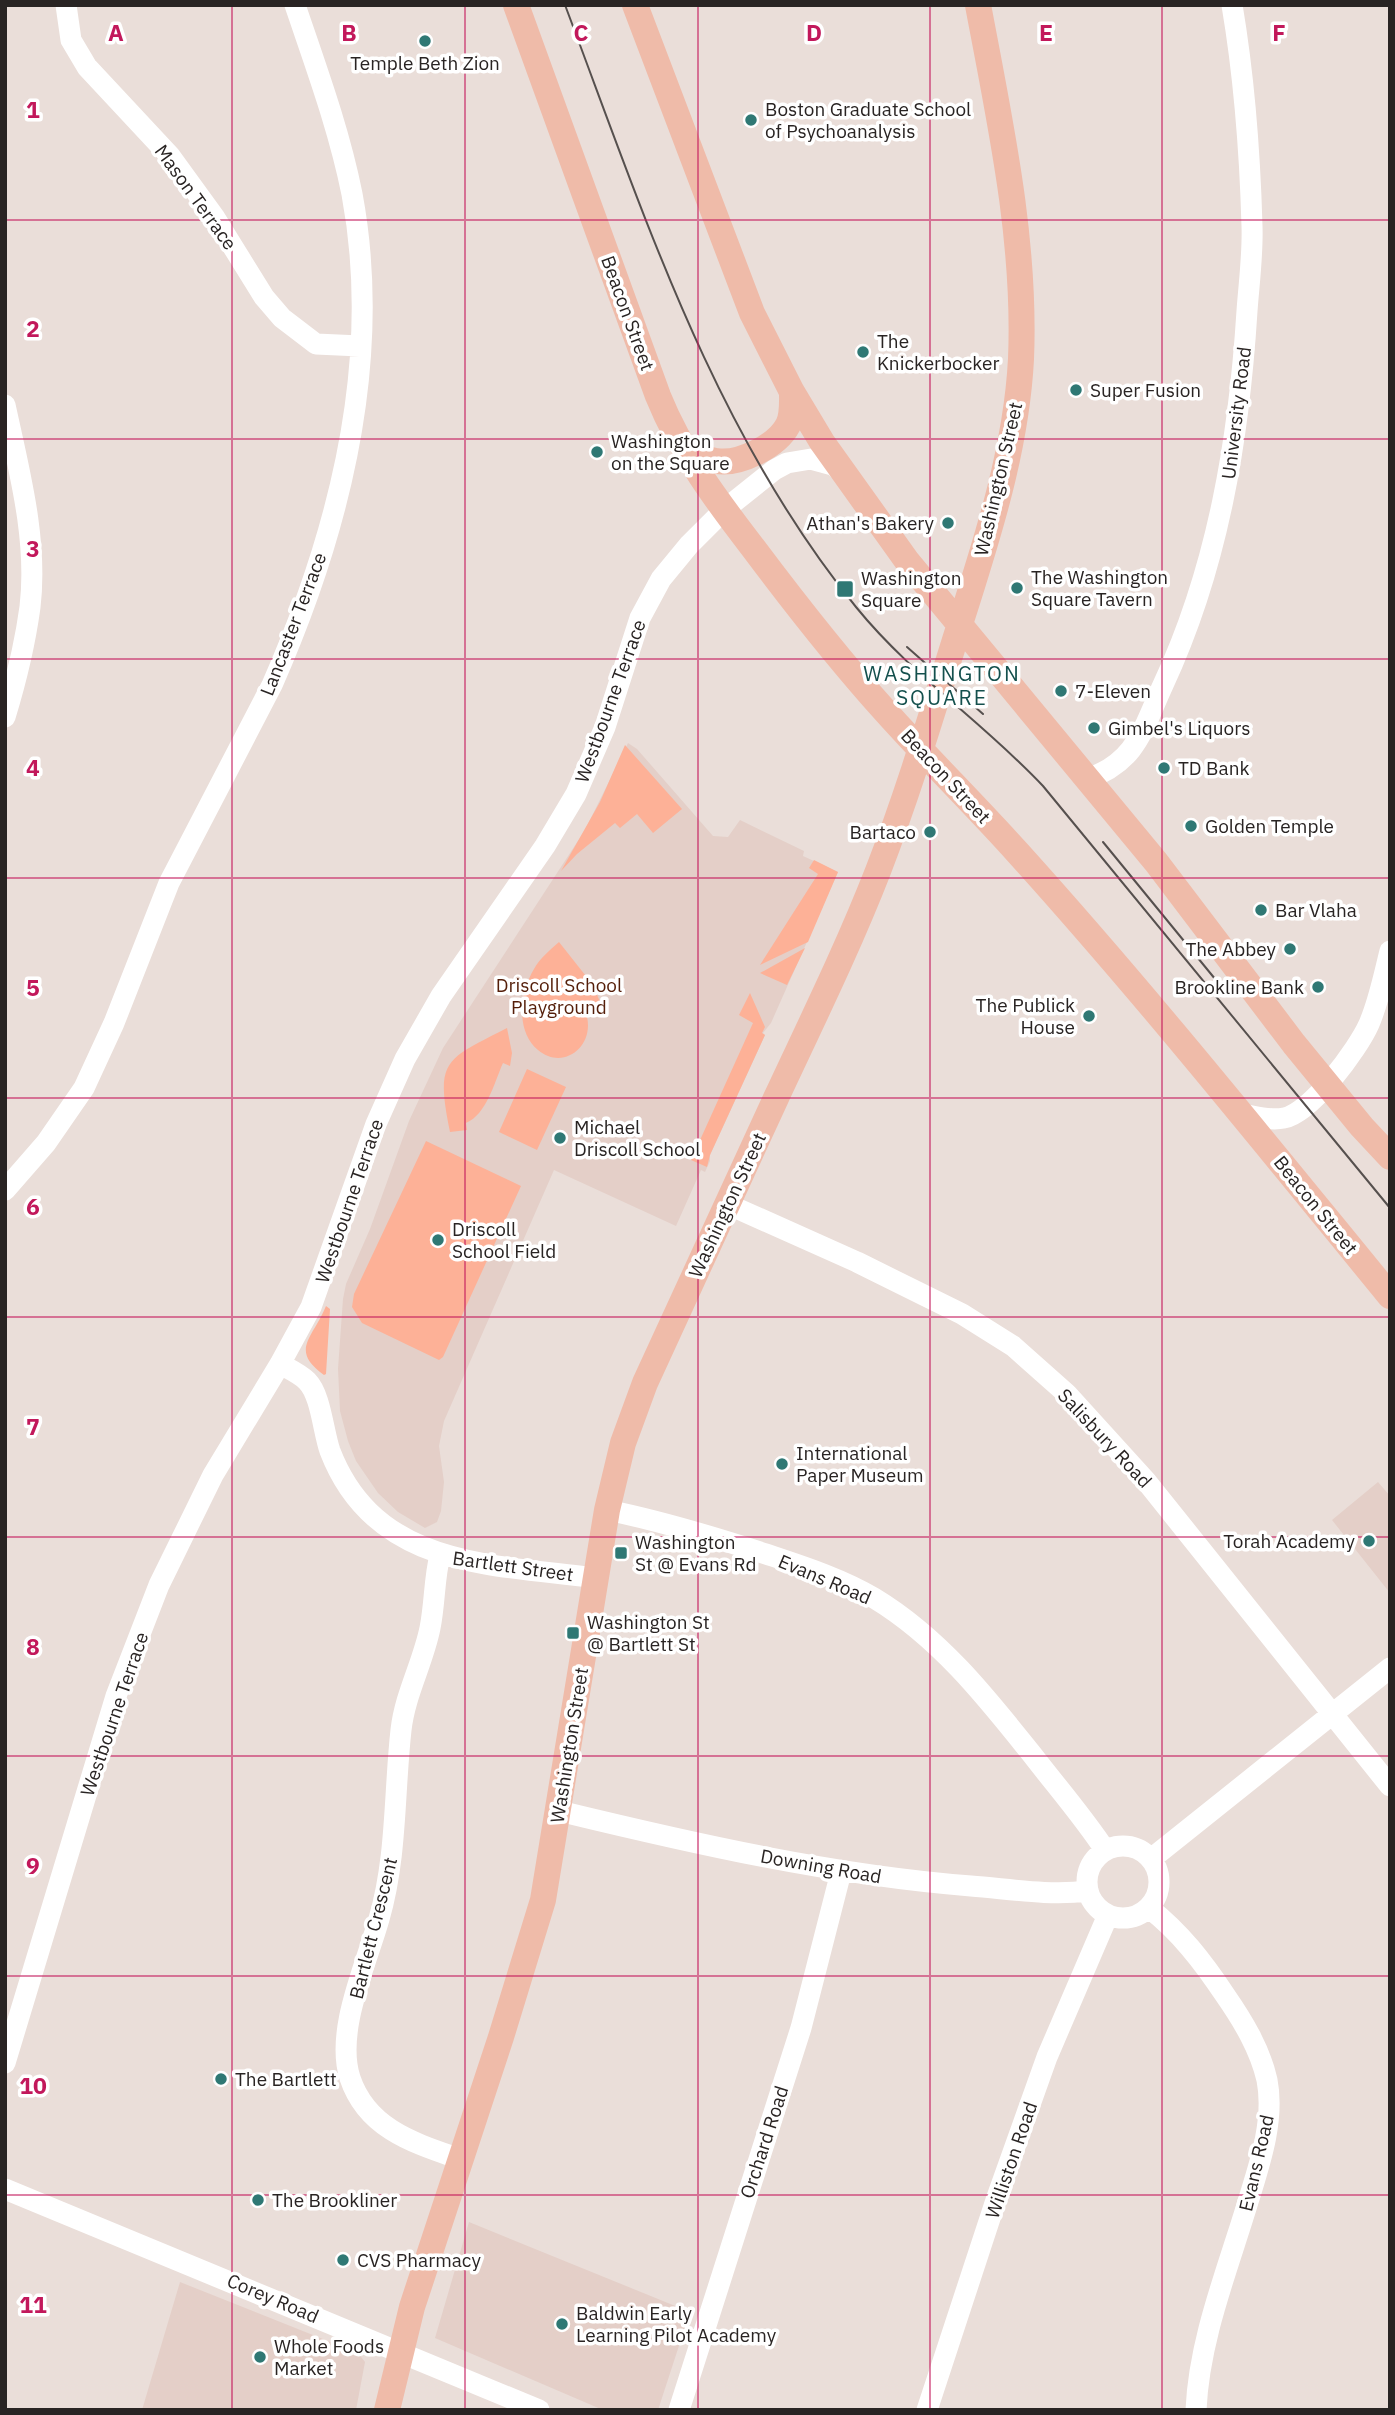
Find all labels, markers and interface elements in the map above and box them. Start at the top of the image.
text: A [108,17,124,47]
text: B [341,17,357,47]
text: C [574,17,589,47]
text: D [806,17,822,47]
text: E [1039,17,1053,47]
text: F [1272,17,1286,47]
marker: Temple Beth Zion [417,33,433,49]
place label: Temple Beth Zion [350,51,500,75]
text: 1 [26,94,40,124]
place label: Boston Graduate School of Psychoanalysis [765,97,971,143]
marker: Boston Graduate School of Psychoanalysis [743,112,759,128]
street label: Mason Terrace [150,140,242,254]
street label: Beacon Street [596,252,660,374]
text: 2 [26,313,40,343]
place label: The Knickerbocker [877,329,999,375]
marker: The Knickerbocker [855,344,871,360]
street label: University Road [1216,345,1256,481]
place label: Super Fusion [1090,378,1201,402]
marker: Super Fusion [1068,382,1084,398]
street label: Washington Street [969,400,1027,558]
place label: Washington on the Square [611,429,730,475]
marker: Washington on the Square [589,444,605,460]
place label: Athan's Bakery [806,511,935,535]
marker: Athan's Bakery [940,515,956,531]
text: 3 [26,533,40,563]
street label: Lancaster Terrace [255,549,331,699]
place label: The Washington Square Tavern [1031,565,1168,611]
place label: Washington Square [861,566,962,612]
marker: Washington Square [835,579,855,599]
marker: The Washington Square Tavern [1009,580,1025,596]
street label: Westbourne Terrace [569,616,651,786]
district label: WASHINGTON SQUARE [863,659,1021,711]
place label: 7-Eleven [1075,679,1151,703]
marker: 7-Eleven [1053,683,1069,699]
place label: Gimbel's Liquors [1108,716,1250,740]
marker: Gimbel's Liquors [1086,720,1102,736]
street label: Beacon Street [896,724,996,828]
text: 4 [26,752,40,782]
place label: TD Bank [1178,756,1249,780]
marker: TD Bank [1156,760,1172,776]
place label: Golden Temple [1205,814,1334,838]
marker: Golden Temple [1183,818,1199,834]
place label: Bartaco [849,820,916,844]
marker: Bartaco [922,824,938,840]
place label: Bar Vlaha [1275,898,1357,922]
marker: Bar Vlaha [1253,902,1269,918]
place label: The Abbey [1185,937,1277,961]
marker: The Abbey [1282,941,1298,957]
text: 5 [26,972,40,1002]
park label: Driscoll School Playground [496,973,622,1019]
place label: Brookline Bank [1174,975,1304,999]
marker: Brookline Bank [1310,979,1326,995]
place label: The Publick House [976,993,1075,1039]
marker: The Publick House [1081,1008,1097,1024]
place label: Michael Driscoll School [574,1115,700,1161]
street label: Westbourne Terrace [310,1116,388,1286]
street label: Washington Street [683,1129,771,1281]
marker: Michael Driscoll School [552,1130,568,1146]
street label: Beacon Street [1269,1151,1363,1259]
text: 6 [26,1191,40,1221]
place label: Driscoll School Field [452,1217,556,1263]
marker: Driscoll School Field [430,1232,446,1248]
street label: Salisbury Road [1053,1383,1157,1493]
text: 7 [26,1411,40,1441]
place label: International Paper Museum [796,1441,924,1487]
marker: International Paper Museum [774,1456,790,1472]
place label: Torah Academy [1223,1529,1356,1553]
place label: Washington St @ Evans Rd [635,1530,756,1576]
marker: Torah Academy [1361,1533,1377,1549]
marker: Washington St @ Evans Rd [613,1545,629,1561]
street label: Bartlett Street [451,1546,575,1586]
street label: Evans Road [775,1549,875,1609]
place label: Washington St @ Bartlett St [587,1610,710,1656]
marker: Washington St @ Bartlett St [565,1625,581,1641]
street label: Westbourne Terrace [75,1629,153,1799]
text: 8 [26,1631,40,1661]
street label: Washington Street [545,1666,593,1824]
street label: Downing Road [759,1844,883,1888]
text: 9 [26,1850,40,1880]
street label: Bartlett Crescent [344,1855,402,2001]
place label: The Bartlett [235,2067,337,2091]
text: 10 [19,2070,47,2100]
marker: The Bartlett [213,2071,229,2087]
street label: Orchard Road [735,2083,793,2201]
street label: Williston Road [980,2098,1042,2222]
street label: Evans Road [1233,2112,1279,2214]
place label: The Brookliner [272,2188,397,2212]
marker: The Brookliner [250,2192,266,2208]
place label: CVS Pharmacy [357,2248,481,2272]
marker: CVS Pharmacy [335,2252,351,2268]
street label: Corey Road [224,2268,322,2328]
text: 11 [19,2289,47,2319]
place label: Baldwin Early Learning Pilot Academy [576,2301,777,2347]
marker: Baldwin Early Learning Pilot Academy [554,2316,570,2332]
place label: Whole Foods Market [274,2334,384,2380]
marker: Whole Foods Market [252,2349,268,2365]

